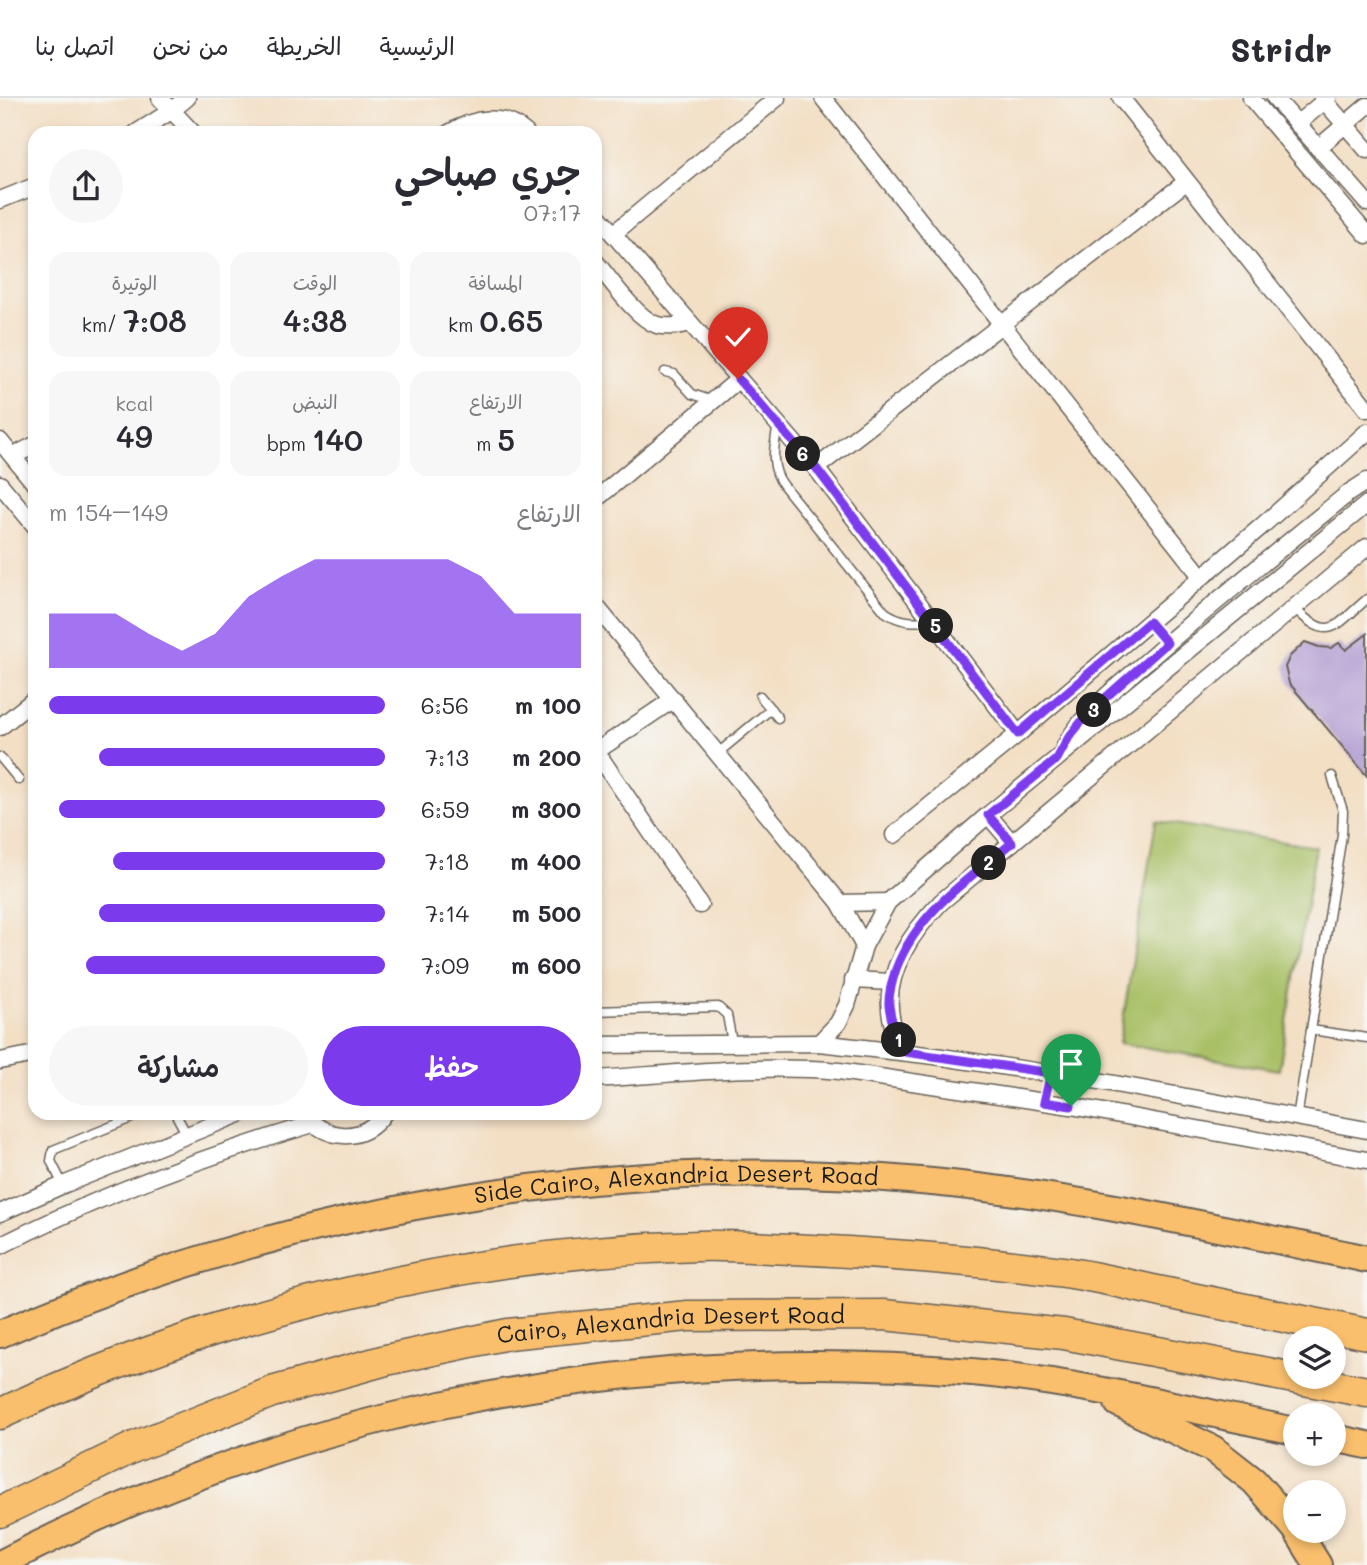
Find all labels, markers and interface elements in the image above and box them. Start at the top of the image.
text: Stridr [1230,27,1332,70]
text: اتصل بنا [35,30,114,61]
text: من نحن [152,30,229,61]
text: الخريطة [267,30,342,61]
text: الرئيسية [380,30,455,61]
text: جري صباحي [394,146,581,196]
button: share [49,149,123,223]
text: 07:17 [524,197,581,227]
text: الوتيرة [111,270,157,295]
text: الوقت [293,270,337,295]
text: المسافة [469,270,523,295]
text: 7:08 [123,300,187,340]
text: 4:38 [283,300,347,340]
text: 0.65 [479,300,543,340]
pin [708,307,768,379]
text: /km [82,312,123,337]
text: km [448,312,479,337]
icon: check [719,318,757,356]
text: النبض [292,389,338,414]
text: الارتفاع [469,389,522,414]
text: kcal [115,391,153,416]
text: 49 [116,416,153,456]
text: 140 [312,419,363,459]
text: 5 [498,419,515,459]
text: bpm [267,431,312,456]
text: m [476,431,498,456]
pin: 6 [786,436,820,472]
text: 6 [797,441,808,466]
text: 149–154 m [49,497,168,527]
text: الارتفاع [517,498,581,528]
pin: 5 [918,608,954,644]
text: 5 [930,613,941,638]
text: 6:56 [421,690,469,720]
text: 100 m [515,690,581,720]
pin: 3 [1076,692,1112,728]
text: 3 [1088,697,1099,722]
text: 7:13 [425,742,469,772]
text: 200 m [512,742,581,772]
text: 6:59 [421,794,469,824]
text: 300 m [511,794,581,824]
text: 7:18 [425,846,469,876]
text: 400 m [510,846,581,876]
pin: 2 [972,846,1006,880]
text: 2 [983,850,994,875]
text: 7:14 [425,898,469,928]
text: 500 m [511,898,581,928]
text: 7:09 [421,950,469,980]
text: 600 m [511,950,581,980]
pin: 1 [881,1023,916,1058]
button: مشاركة [49,1026,308,1106]
button: حفظ [322,1026,581,1106]
text: 1 [894,1027,903,1052]
pin [1041,1034,1101,1106]
icon: arrive [1052,1045,1090,1083]
street label: Side Cairo, Alexandria Desert Road [472,1158,879,1210]
street label: Cairo, Alexandria Desert Road [494,1299,845,1350]
map controls [1283,1326,1346,1543]
button: layers [1283,1326,1346,1389]
button: + [1283,1403,1346,1466]
button: − [1283,1480,1346,1543]

